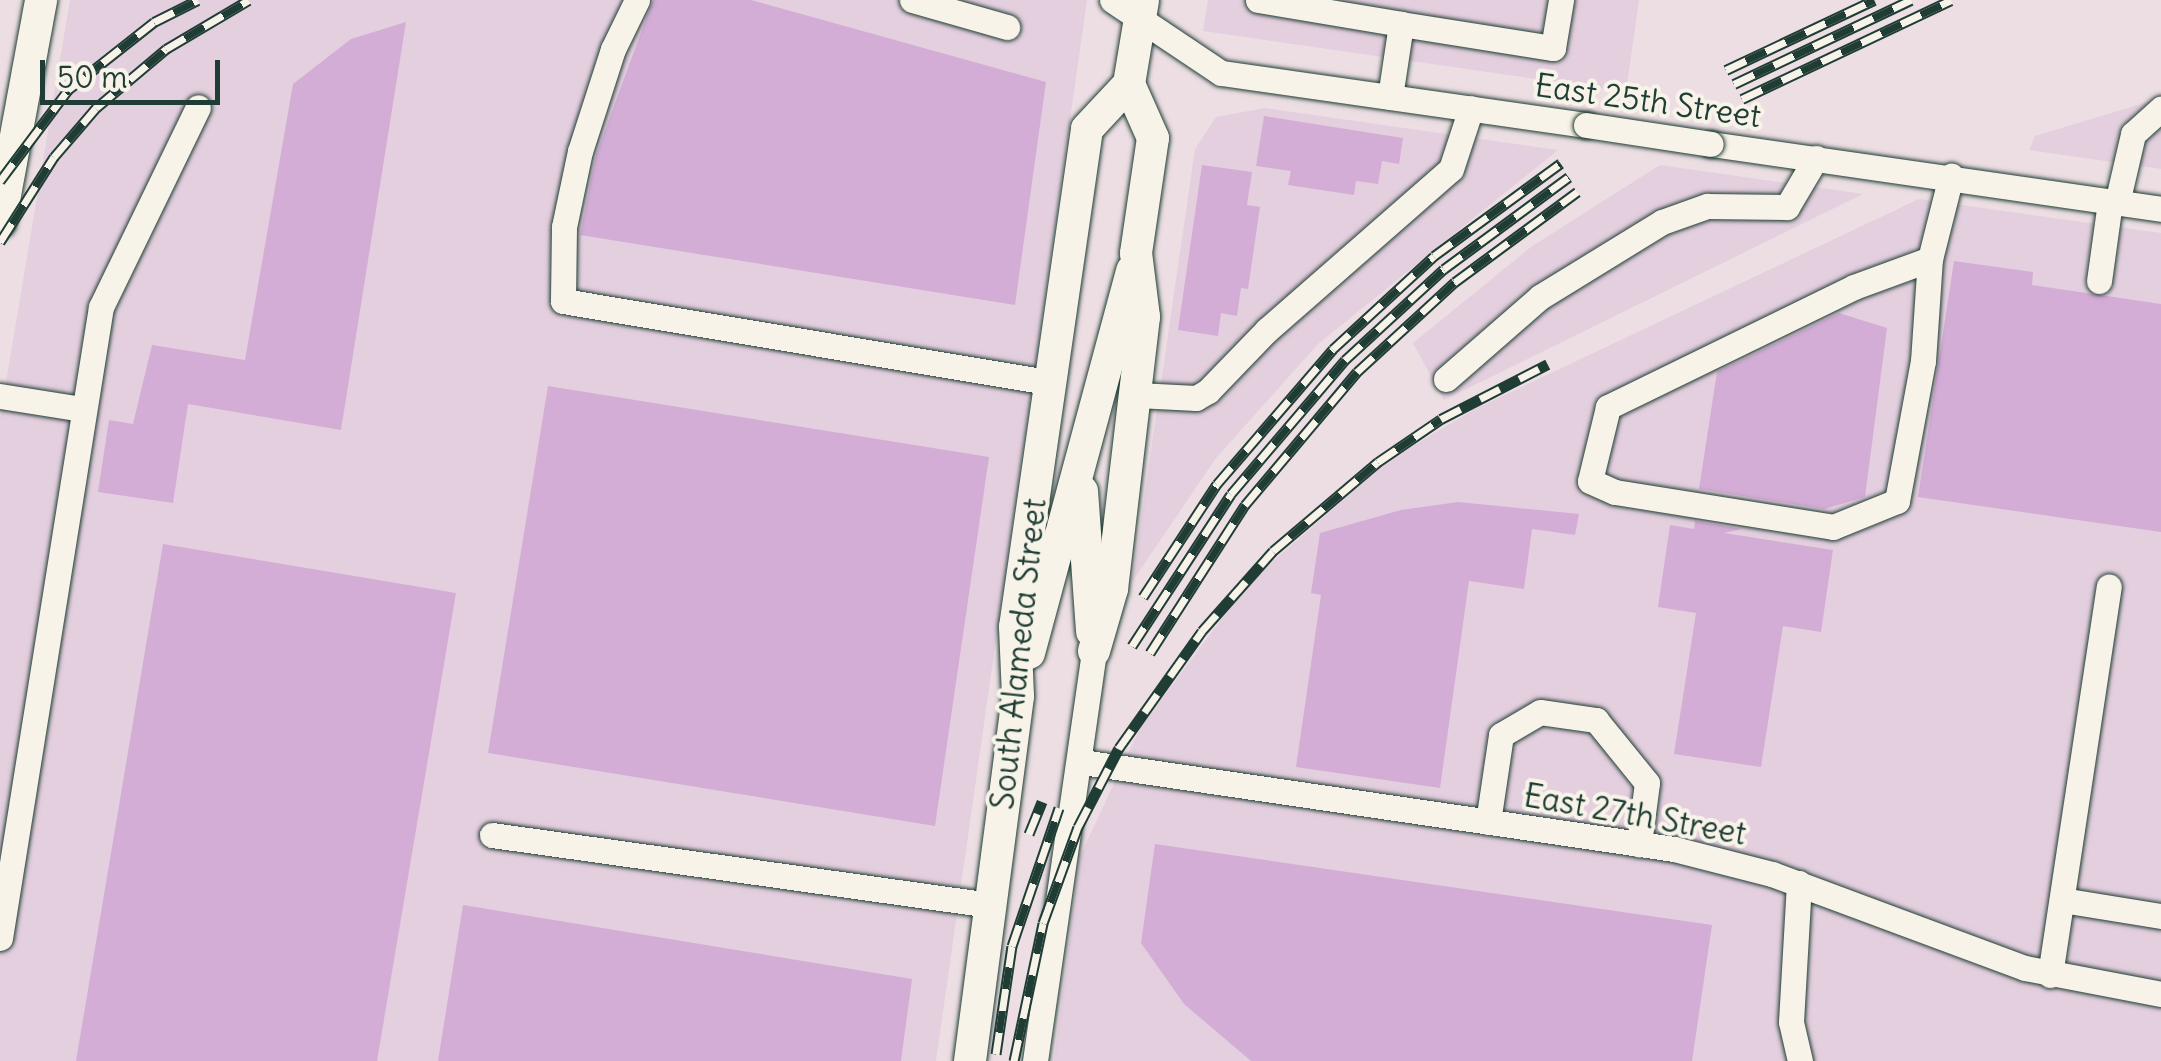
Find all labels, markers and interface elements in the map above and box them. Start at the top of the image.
scale bar [45,40,225,102]
text: 50 m [57,58,127,96]
street label: East 25th Street [1533,66,1763,136]
street label: South Alameda Street [984,496,1054,812]
street label: East 27th Street [1521,777,1749,853]

